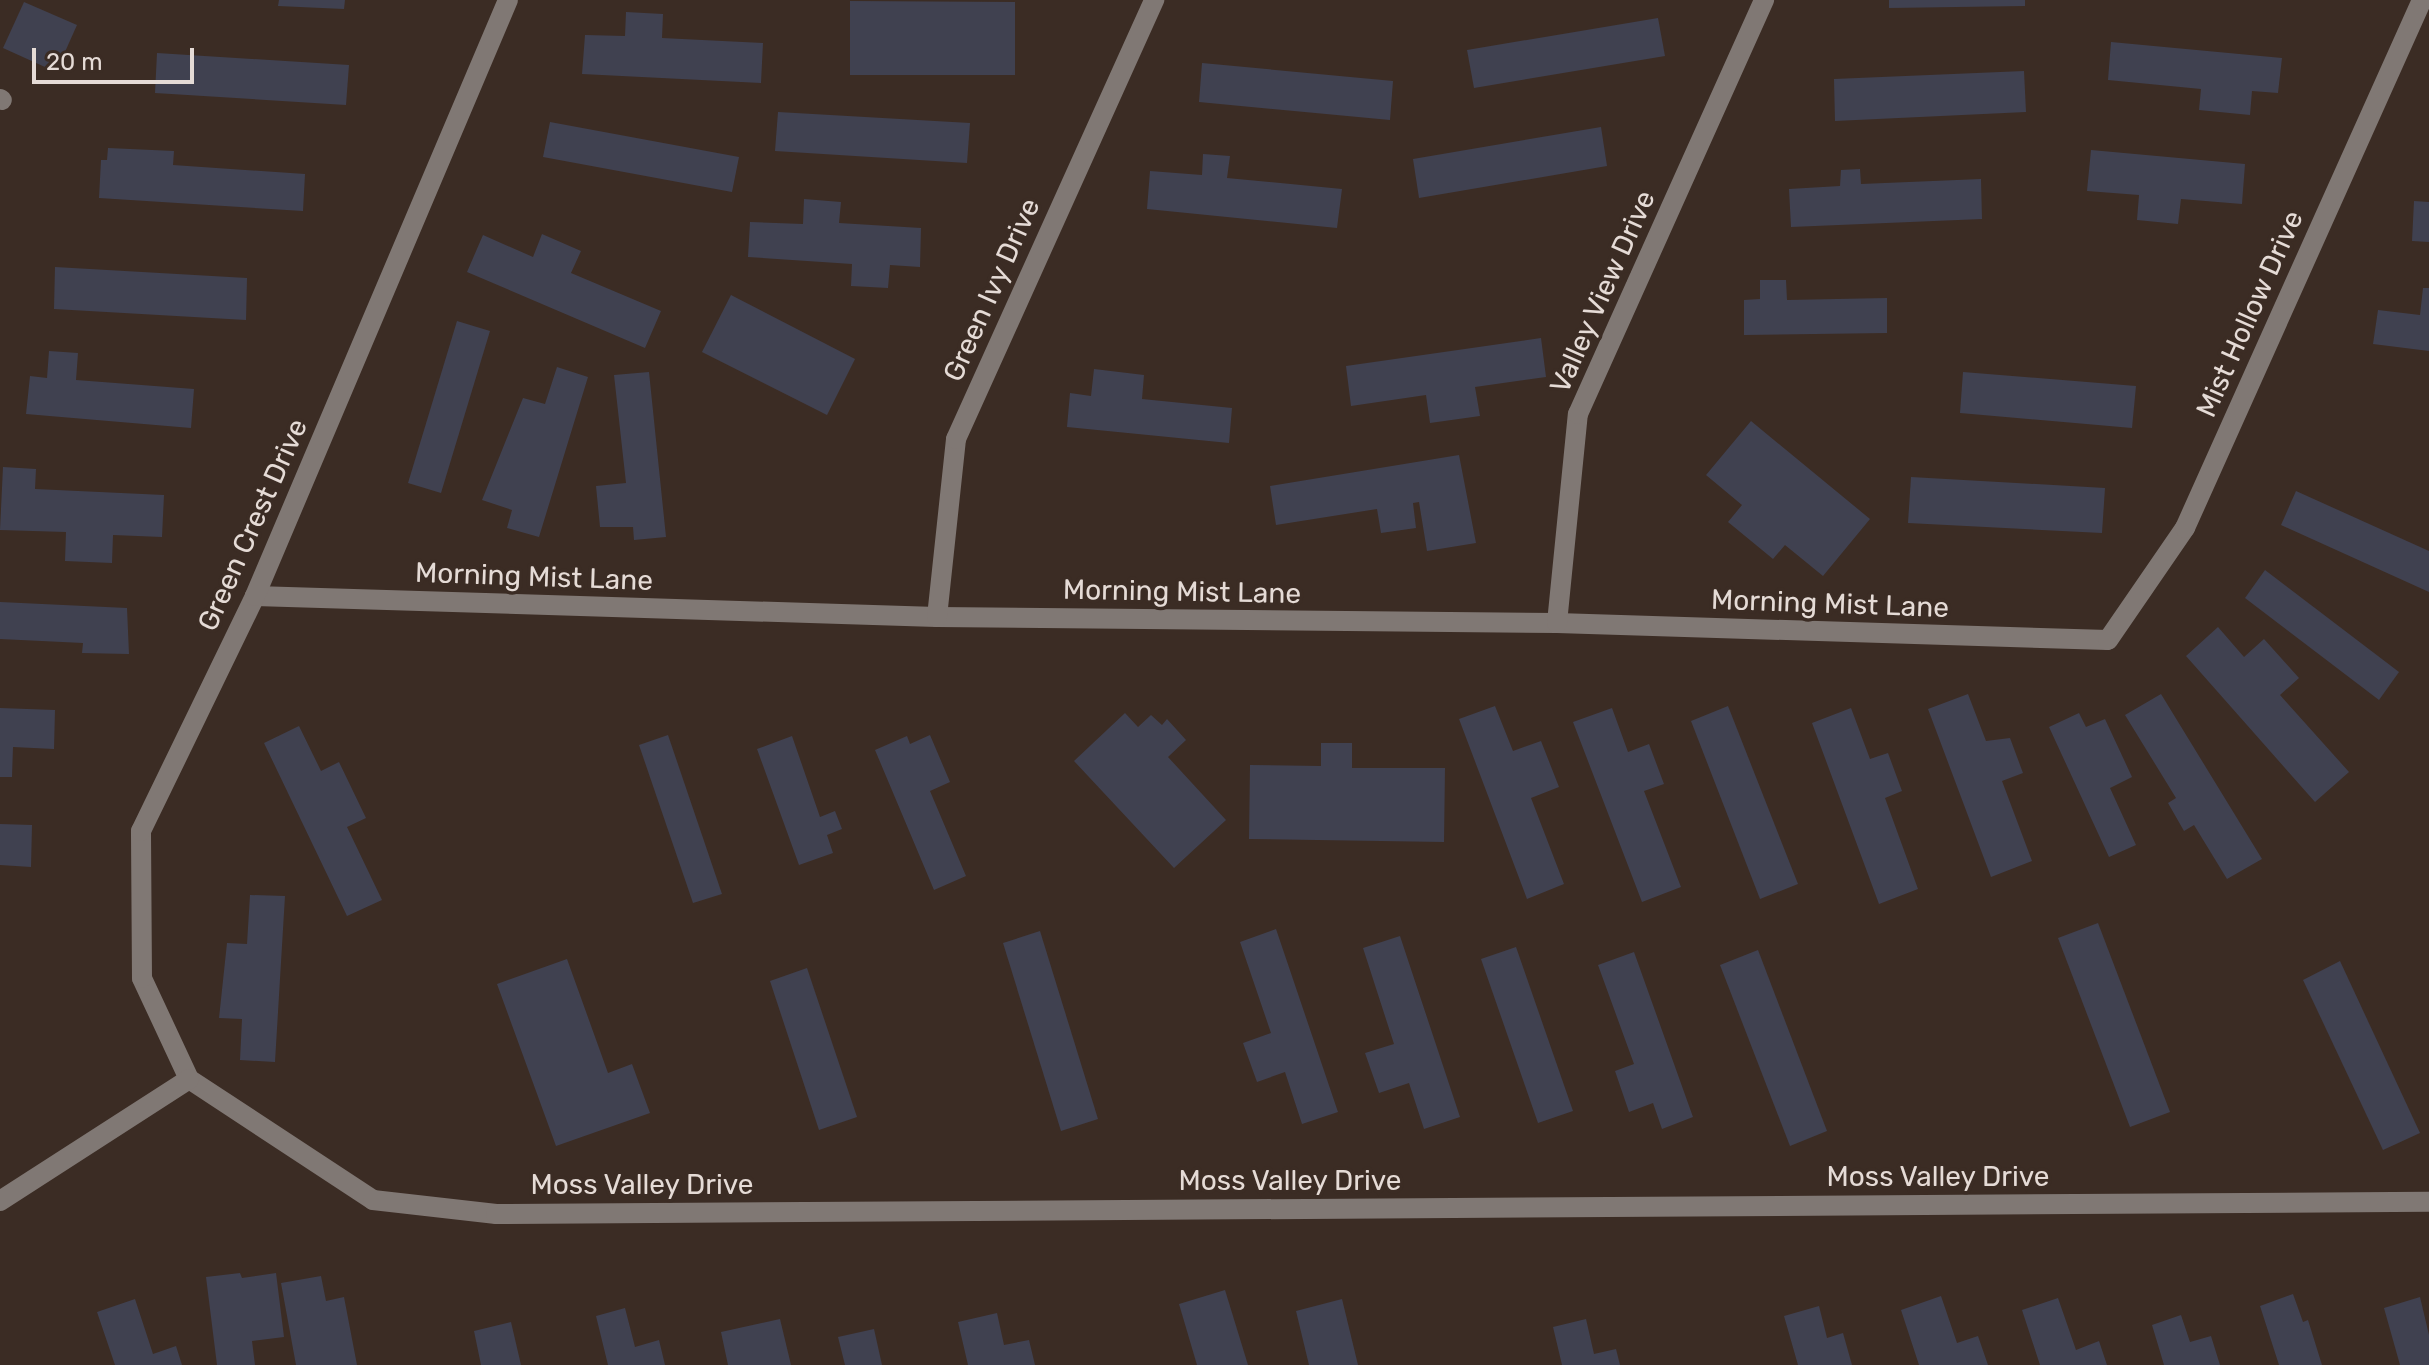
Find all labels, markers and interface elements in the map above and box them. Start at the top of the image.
scale bar [36,32,198,82]
text: 20 m [46,48,103,76]
street label: Valley View Drive [1543,185,1663,399]
street label: Green Ivy Drive [936,193,1048,387]
street label: Mist Hollow Drive [2189,205,2311,423]
street label: Green Crest Drive [191,414,315,636]
street label: Morning Mist Lane [414,556,654,598]
street label: Morning Mist Lane [1063,573,1301,611]
street label: Morning Mist Lane [1710,583,1950,625]
street label: Moss Valley Drive [1826,1160,2050,1194]
street label: Moss Valley Drive [1178,1164,1402,1198]
street label: Moss Valley Drive [530,1168,754,1202]

